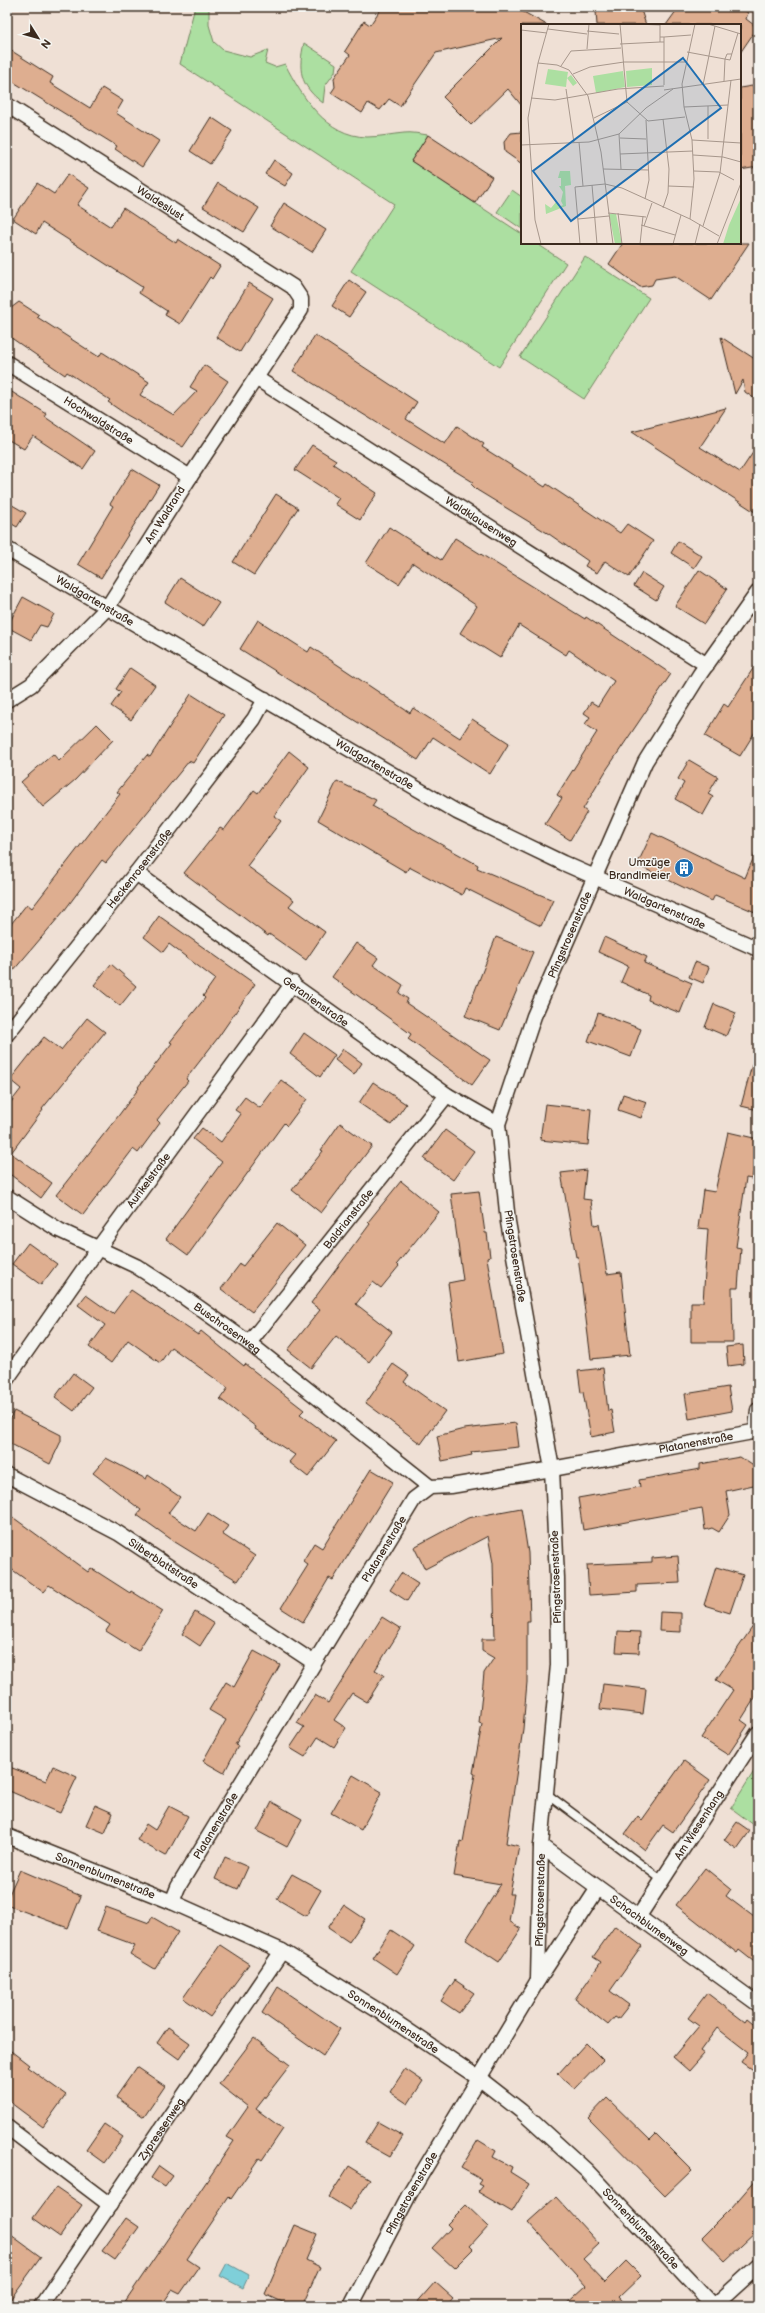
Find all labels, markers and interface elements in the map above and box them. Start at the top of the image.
north arrow [18,18,58,58]
inset map [521,24,741,244]
text: N [38,37,53,51]
street label: Waldeslust [134,183,187,223]
street label: Hochwaldstraße [61,393,136,447]
street label: Am Waldrand [142,484,188,546]
street label: Waldklausenweg [443,494,520,549]
street label: Waldgartenstraße [54,573,137,629]
street label: Waldgartenstraße [333,736,417,792]
street label: Heckenrosenstraße [104,825,175,911]
place label: Umzüge Brandlmeier [609,856,671,882]
building icon: Umzüge Brandlmeier [673,857,695,879]
street label: Waldgartenstraße [622,884,708,932]
street label: Pfingstrosenstraße [545,889,594,980]
street label: Geranienstraße [280,973,352,1030]
street label: Aurikelstraße [124,1150,173,1210]
street label: Baldrianstraße [320,1186,376,1251]
street label: Pfingstrosenstraße [501,1209,529,1304]
street label: Buschrosenweg [191,1300,263,1356]
street label: Platanenstraße [658,1429,735,1456]
street label: Platanenstraße [359,1513,409,1584]
street label: Pfingstrosenstraße [548,1530,564,1624]
street label: Silberblattstraße [126,1535,202,1591]
street label: Am Wiesenhang [671,1787,726,1862]
street label: Platanenstraße [190,1790,241,1861]
street label: Sonnenblumenstraße [54,1850,158,1901]
street label: Pfingstrosenstraße [532,1853,547,1947]
street label: Schachblumenweg [608,1892,691,1958]
street label: Sonnenblumenstraße [345,1987,442,2056]
street label: Zypressenweg [135,2095,187,2163]
street label: Pfingstrosenstraße [383,2149,440,2237]
street label: Sonnenblumenstraße [600,2185,683,2272]

